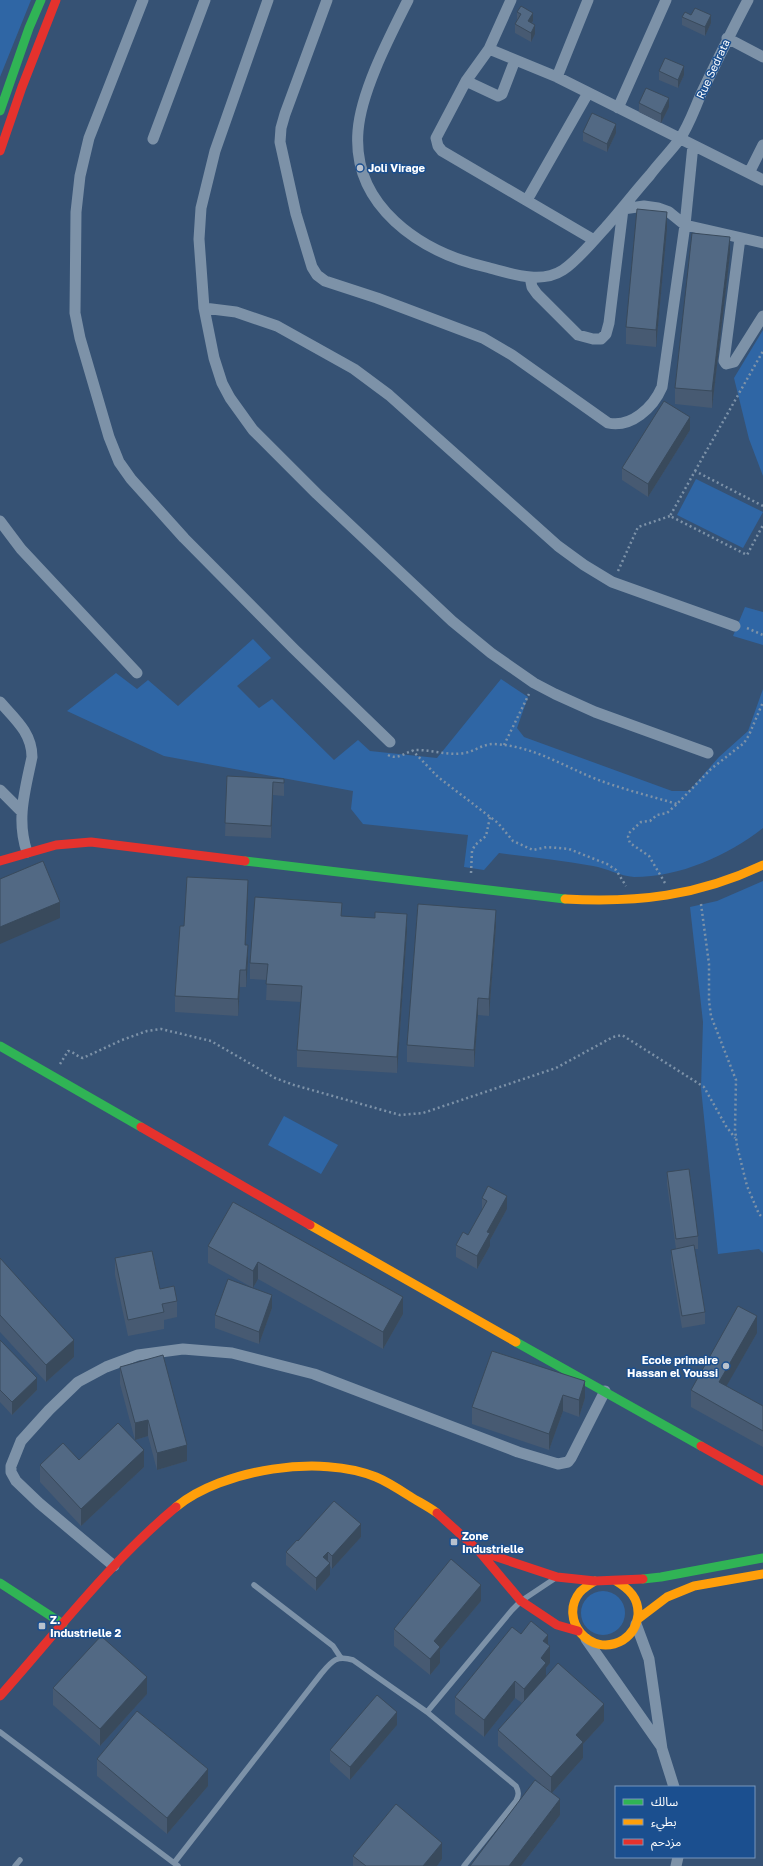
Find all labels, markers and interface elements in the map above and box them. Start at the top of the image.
street label: Rue Sedrata [693,37,732,101]
place label: Joli Virage [368,161,425,174]
marker: Joli Virage [355,163,365,173]
place label: Ecole primaire Hassan el Youssi [627,1353,719,1379]
marker: Ecole primaire Hassan el Youssi [721,1361,731,1371]
place label: Zone Industrielle [462,1529,524,1555]
marker: Zone Industrielle [449,1537,459,1547]
place label: Z. Industrielle 2 [50,1613,122,1639]
marker: Z. Industrielle 2 [37,1621,47,1631]
legend [615,1786,755,1858]
text: سالك [651,1794,678,1809]
text: بطيء [651,1814,677,1832]
text: مزدحم [651,1834,681,1851]

